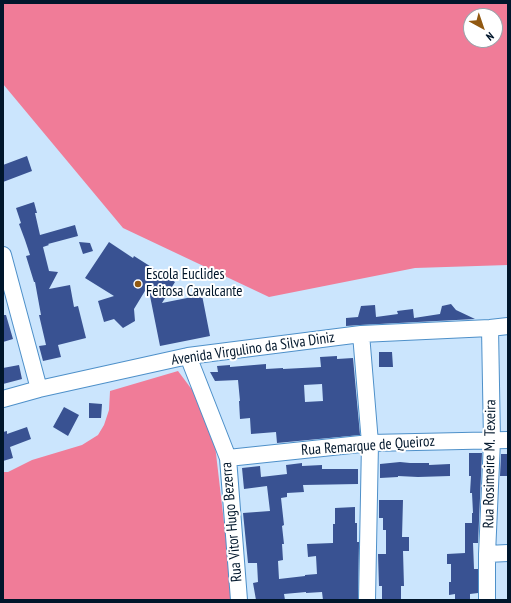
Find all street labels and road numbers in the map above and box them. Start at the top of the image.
street label: Avenida Virgulino da Silva Diniz [170,329,336,369]
street label: Rua Rosimeire M. Texeira [480,399,500,529]
street label: Rua Remarque de Queiroz [301,432,435,460]
street label: Rua Vitor Hugo Bezerra [218,461,246,583]

